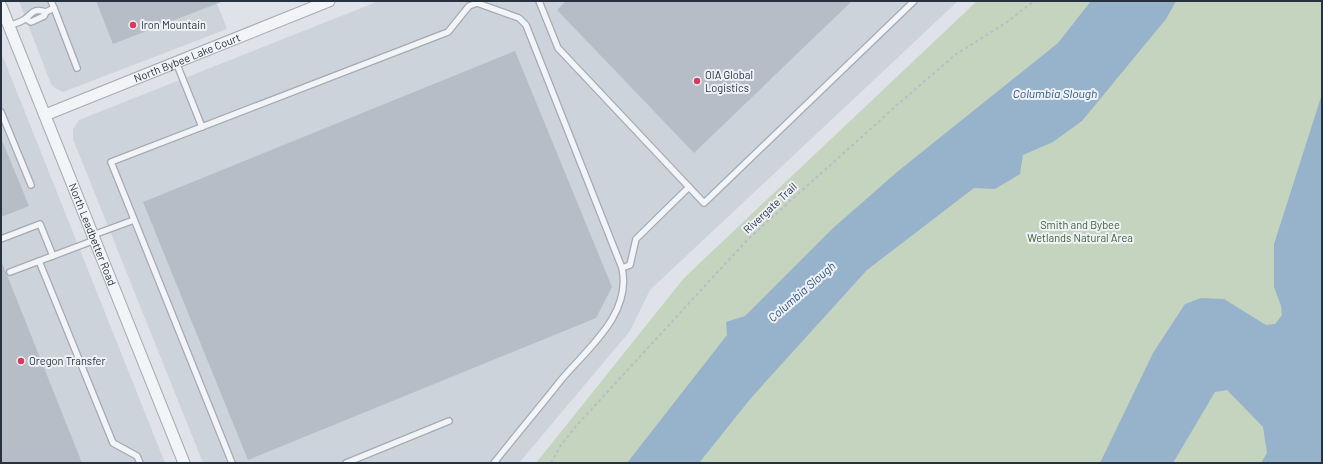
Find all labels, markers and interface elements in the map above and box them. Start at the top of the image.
place label: Iron Mountain [141,18,206,31]
marker: Iron Mountain [128,20,138,30]
street label: North Bybee Lake Court [132,30,242,85]
place label: OIA Global Logistics [705,68,753,94]
marker: OIA Global Logistics [692,76,702,86]
water label: Columbia Slough [1013,86,1097,100]
street label: Rivergate Trail [740,180,799,236]
street label: North Leadbetter Road [67,181,119,287]
park label: Smith and Bybee Wetlands Natural Area [1027,218,1133,244]
water label: Columbia Slough [765,258,838,324]
place label: Oregon Transfer [29,354,105,367]
marker: Oregon Transfer [16,356,26,366]

